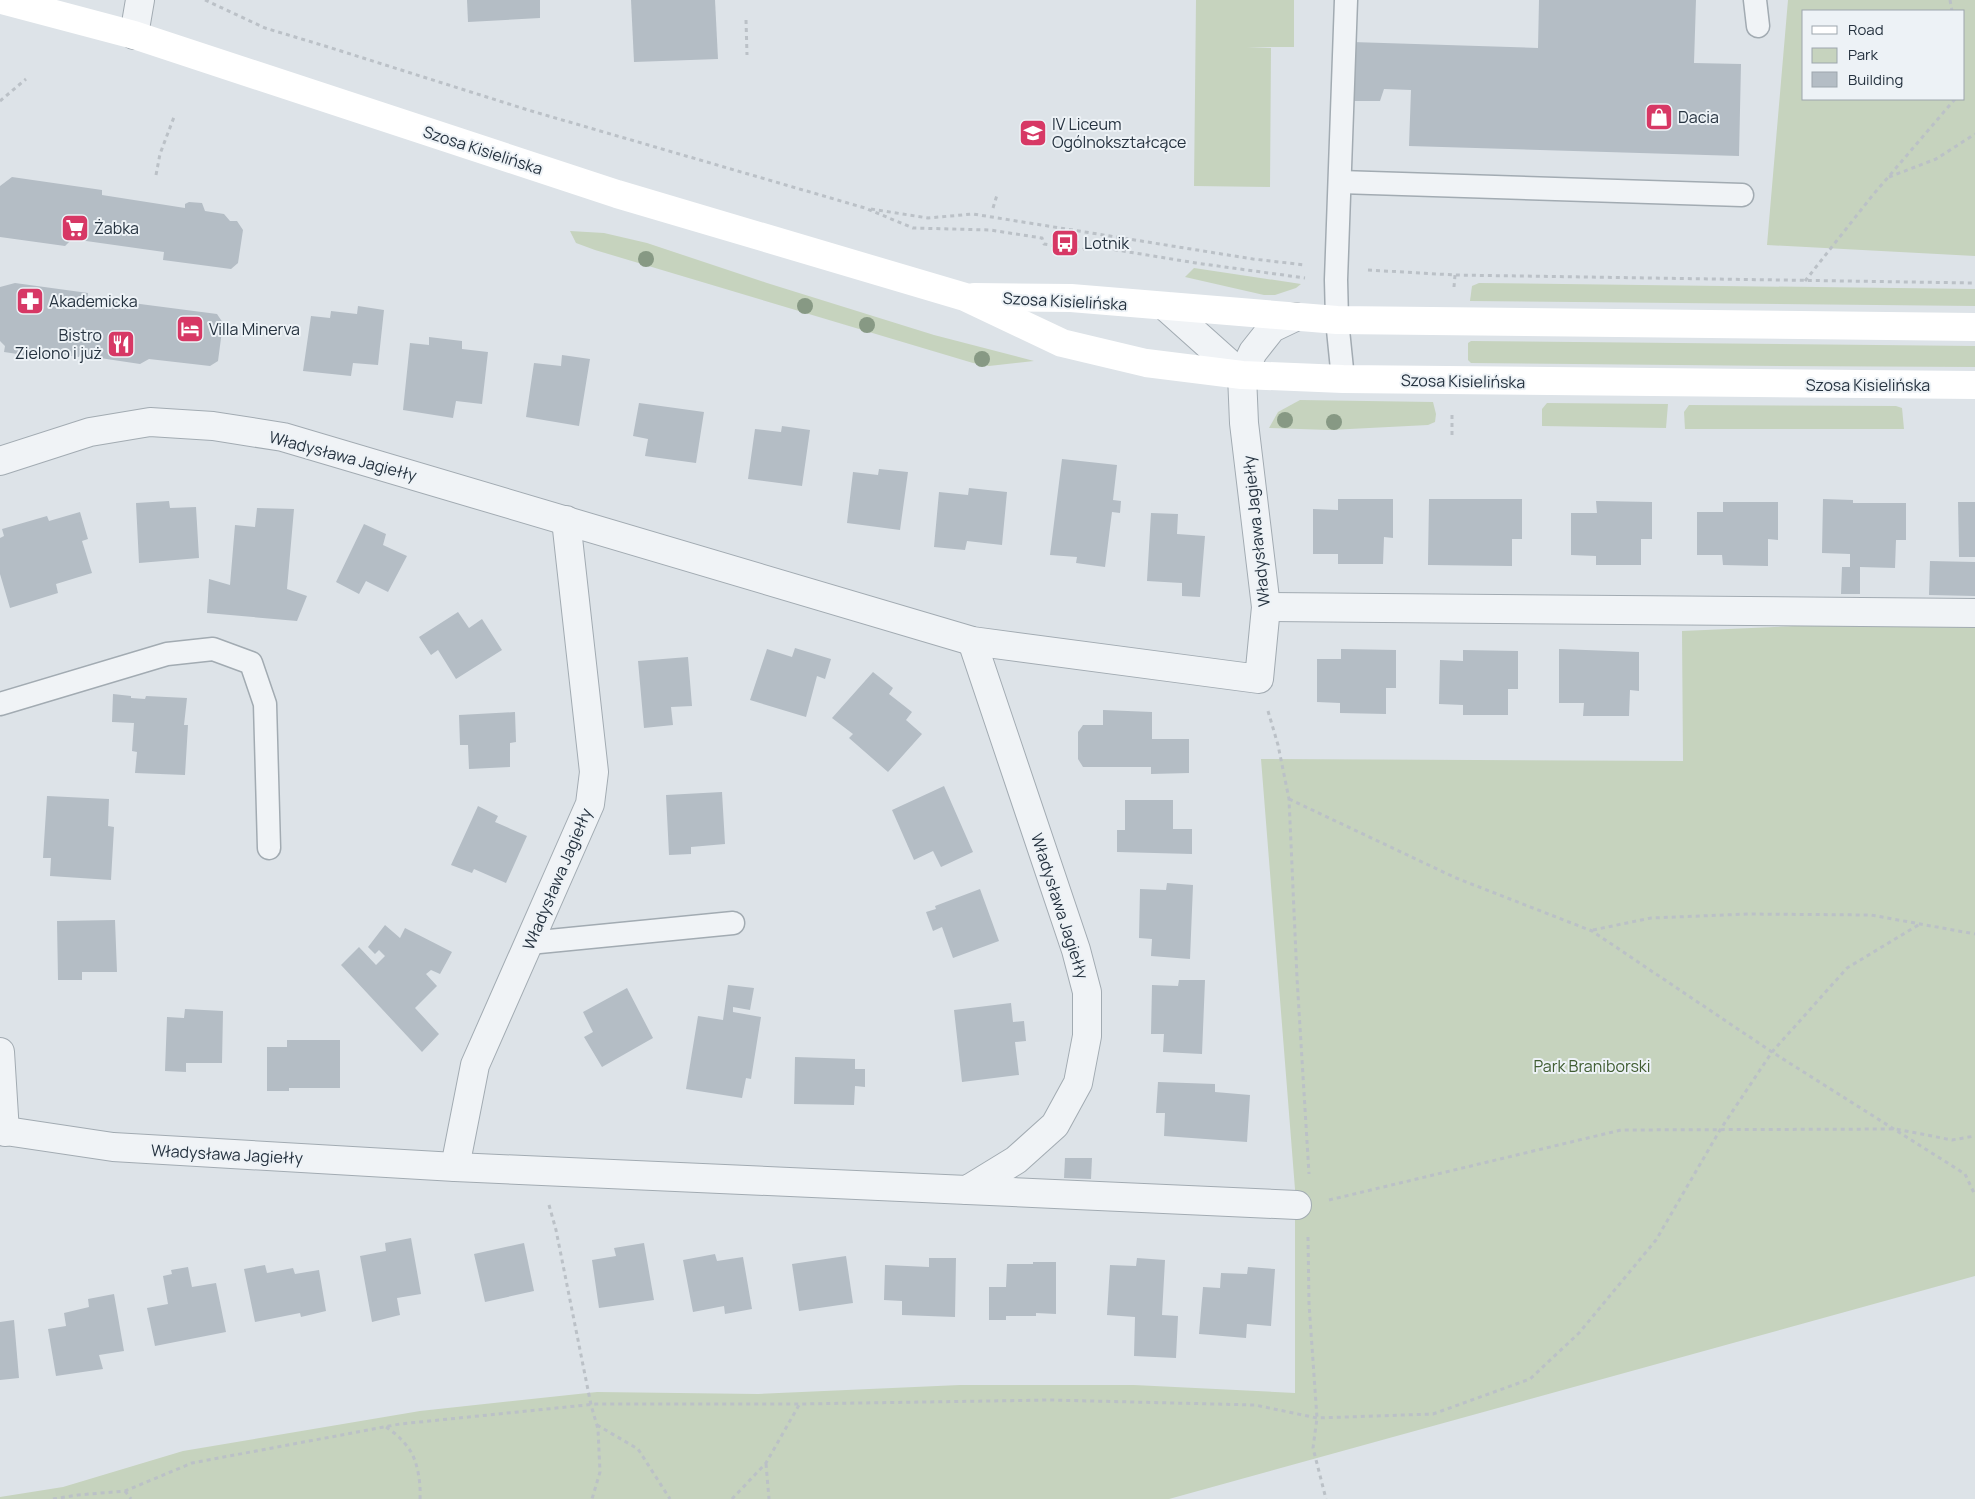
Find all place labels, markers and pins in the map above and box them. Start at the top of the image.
shop icon: Dacia [1644,102,1674,132]
place label: Dacia [1678,106,1719,128]
place label: IV Liceum Ogólnokształcące [1052,113,1186,153]
school or university icon: IV Liceum Ogólnokształcące [1018,118,1048,148]
supermarket icon: Żabka [60,213,90,243]
place label: Żabka [94,217,139,239]
bus stop icon: Lotnik [1050,228,1080,258]
place label: Lotnik [1084,232,1130,254]
pharmacy icon: Akademicka [15,286,45,316]
place label: Akademicka [49,290,138,312]
hotel icon: Villa Minerva [175,314,205,344]
place label: Villa Minerva [209,318,300,340]
place label: Bistro Zielono i już [15,324,102,364]
restaurant icon: Bistro Zielono i już [106,329,136,359]

